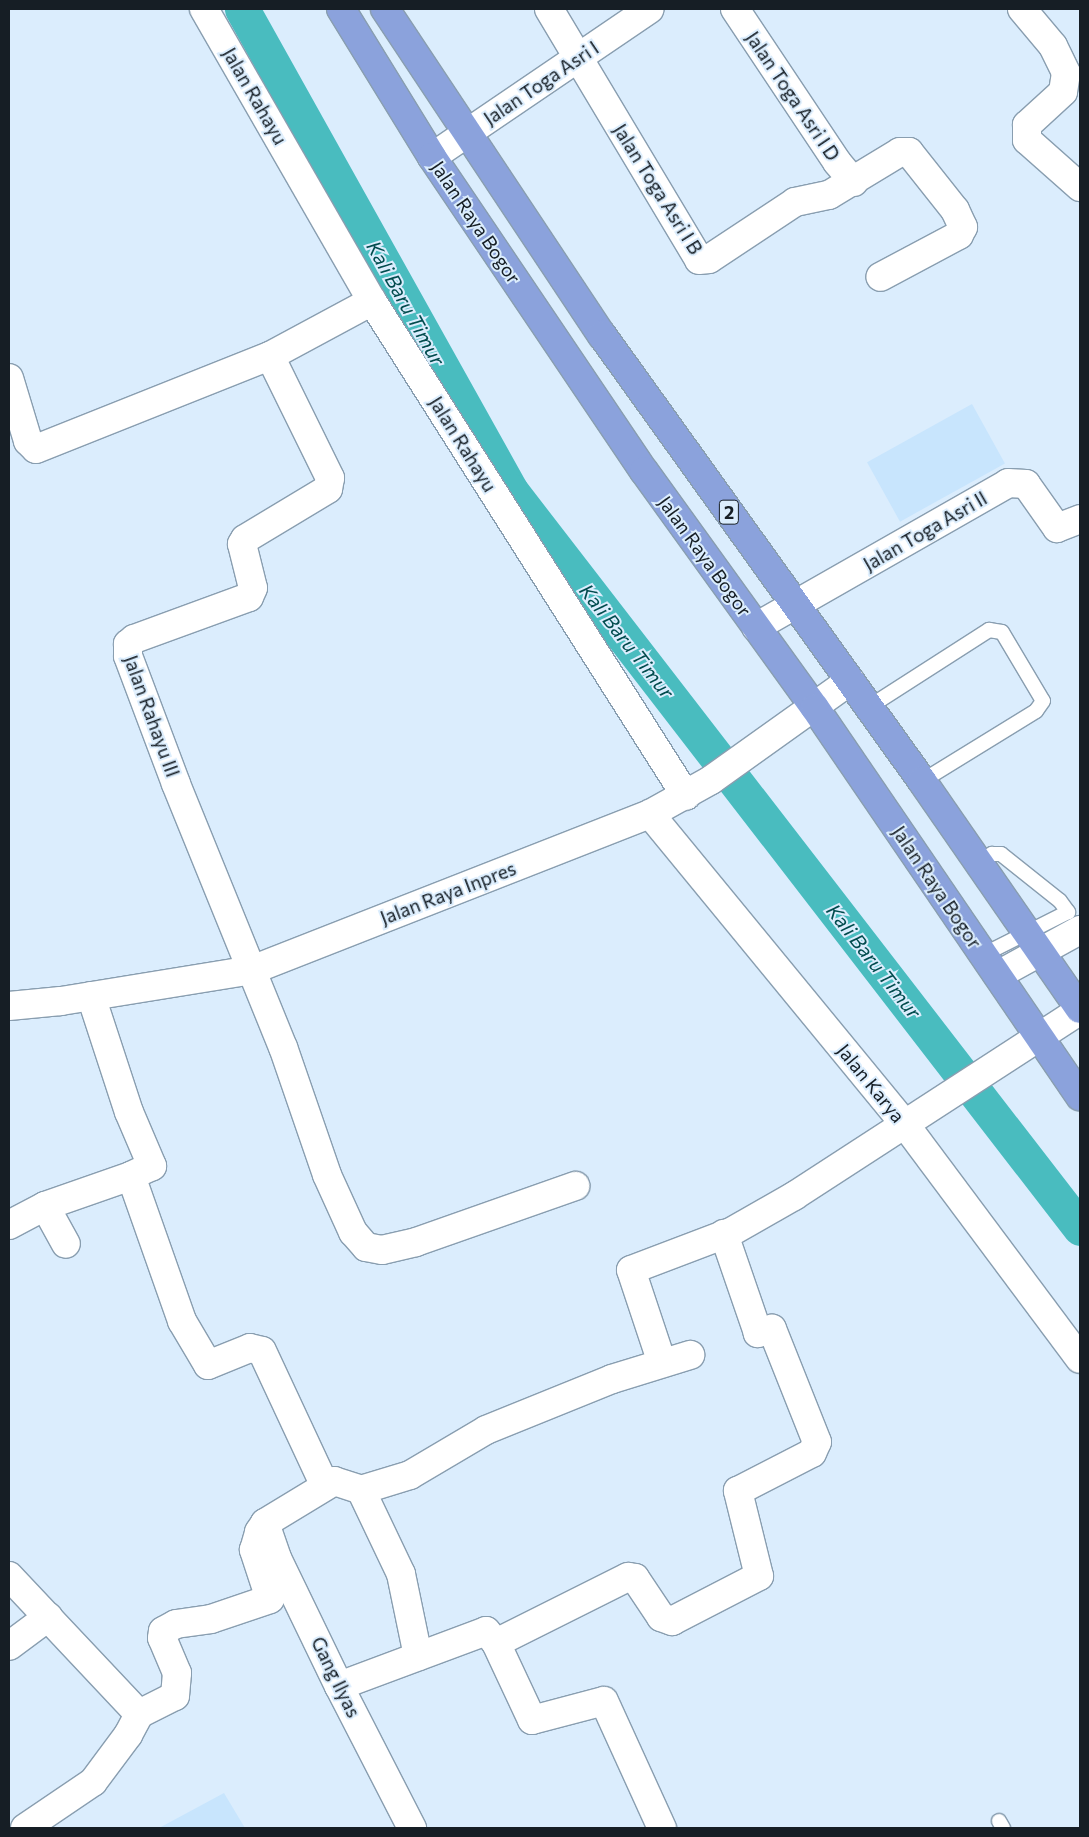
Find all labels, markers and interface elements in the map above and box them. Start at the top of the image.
street label: Jalan Toga Asri I D [741,27,845,165]
street label: Jalan Toga Asri I [479,36,603,130]
street label: Jalan Rahayu [218,43,292,149]
street label: Jalan Toga Asri I B [609,120,707,258]
street label: Jalan Raya Bogor [427,156,525,288]
water label: Kali Baru Timur [362,236,450,370]
street label: Jalan Rahayu [425,392,501,496]
street label: Jalan Toga Asri II [859,486,991,576]
street label: Jalan Raya Bogor [654,491,756,621]
road number: 2 [718,497,740,528]
water label: Kali Baru Timur [575,579,679,703]
street label: Jalan Rahayu III [119,652,185,780]
street label: Jalan Raya Bogor [888,821,986,953]
street label: Jalan Raya Inpres [377,857,519,929]
water label: Kali Baru Timur [822,899,926,1023]
street label: Jalan Karya [832,1039,910,1127]
street label: Gang Ilyas [307,1633,365,1721]

